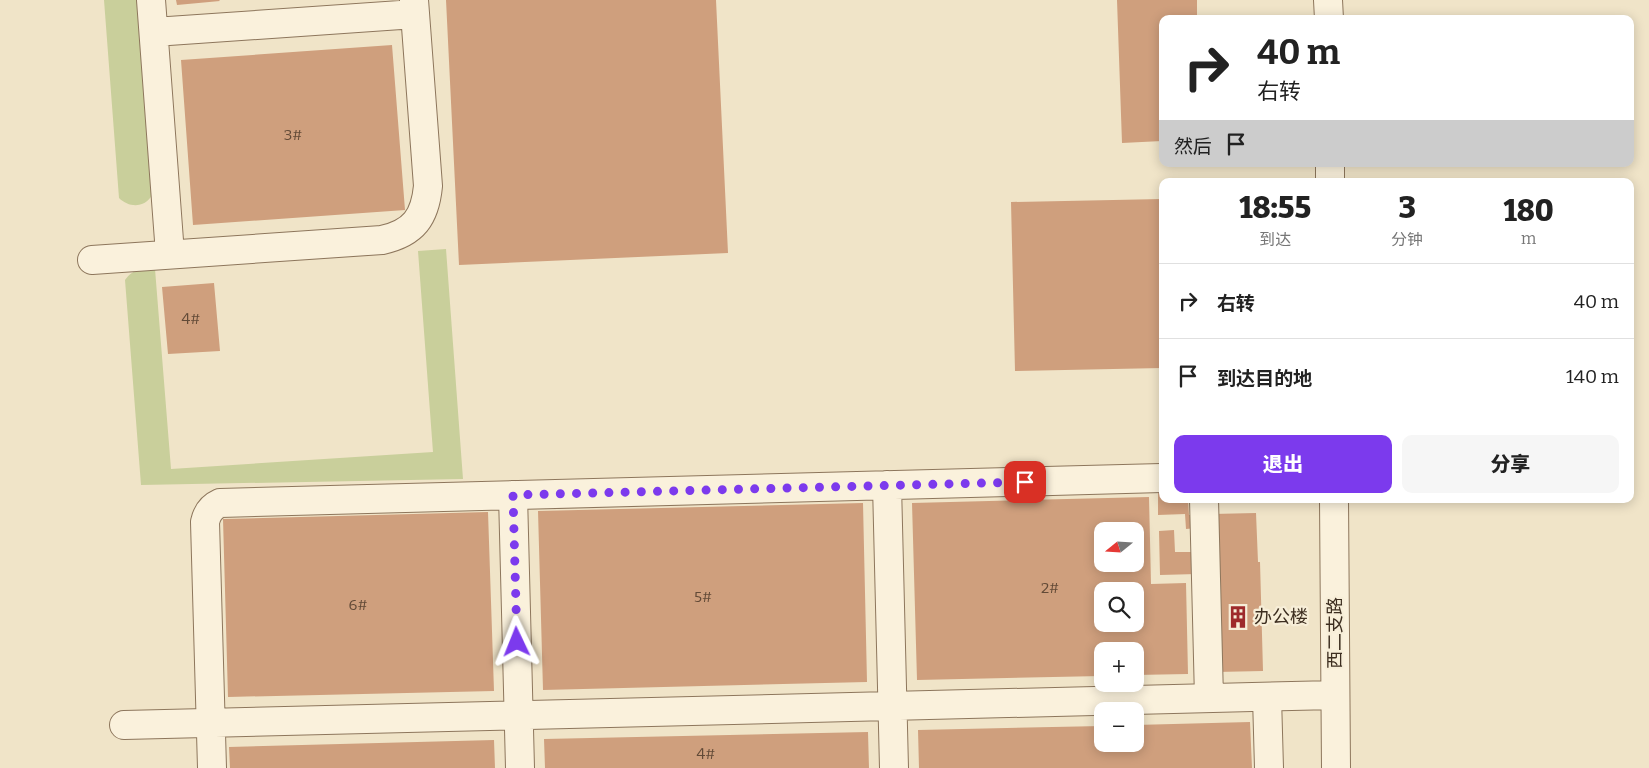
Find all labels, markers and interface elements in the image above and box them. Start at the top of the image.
text: 40 m [1257,31,1340,73]
icon: right [1174,35,1239,100]
text: 右转 [1257,78,1301,105]
house number: 3# [284,126,302,144]
icon: arrive [1222,130,1250,158]
text: 然后 [1174,135,1212,158]
text: 18:55 [1239,190,1311,226]
text: 3 [1399,190,1416,226]
text: 180 [1503,193,1554,229]
text: m [1521,229,1536,248]
text: 到达 [1259,230,1291,249]
text: 分钟 [1391,230,1423,249]
icon: right [1174,287,1202,315]
text: 40 m [1574,290,1619,313]
text: 右转 [1217,292,1255,315]
house number: 4# [182,310,200,328]
icon: arrive [1174,362,1202,390]
text: 140 m [1566,365,1619,388]
text: 到达目的地 [1217,367,1312,390]
button: 退出 [1174,435,1392,493]
button: 分享 [1402,435,1619,493]
pin [1004,461,1046,503]
icon: arrive [1011,468,1039,496]
north arrow [1094,522,1144,572]
map controls [1094,522,1144,752]
house number: 2# [1041,579,1059,597]
button: search [1094,582,1144,632]
house number: 5# [694,588,712,606]
house number: 6# [349,596,367,614]
street label: 西二支路 [1324,597,1346,669]
building icon: 办公楼 [1225,604,1251,630]
place label: 办公楼 [1254,606,1308,628]
position arrow [490,615,542,667]
button: + [1094,642,1144,692]
button: − [1094,702,1144,752]
house number: 4# [697,745,715,763]

